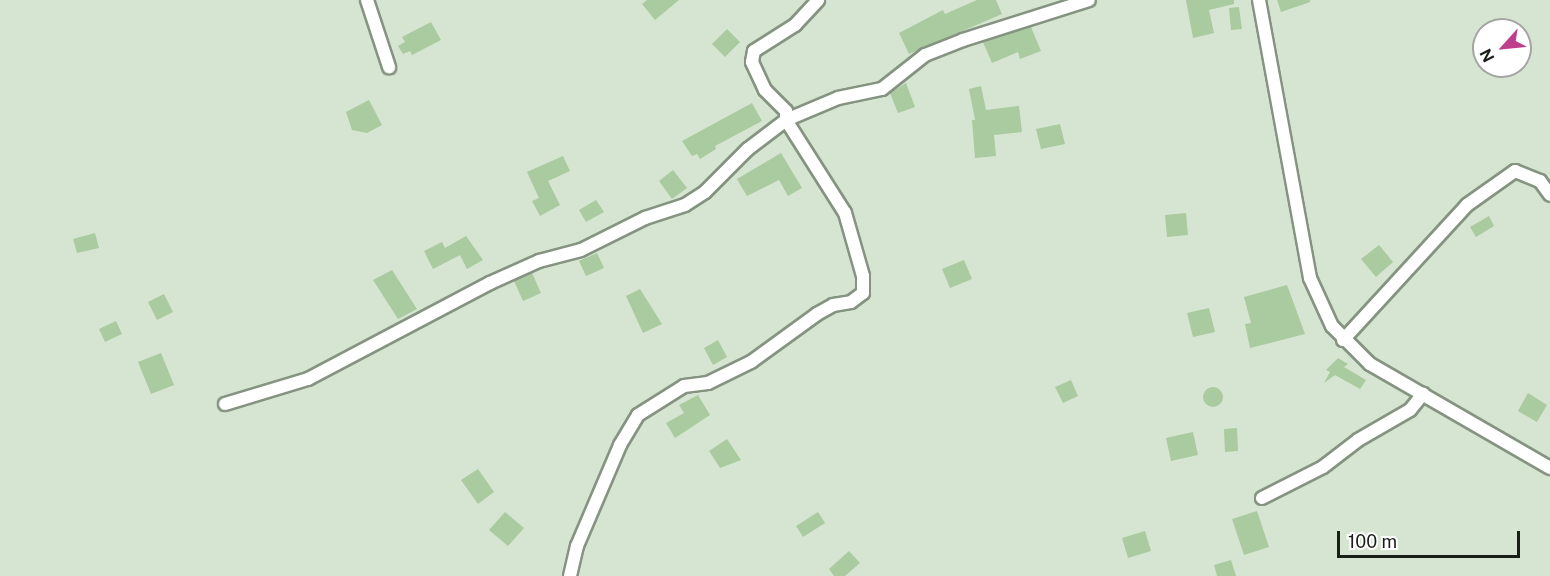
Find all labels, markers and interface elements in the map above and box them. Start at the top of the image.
north arrow [1472,18,1532,78]
text: N [1476,46,1499,65]
scale bar [1340,519,1523,557]
text: 100 m [1348,531,1397,552]

